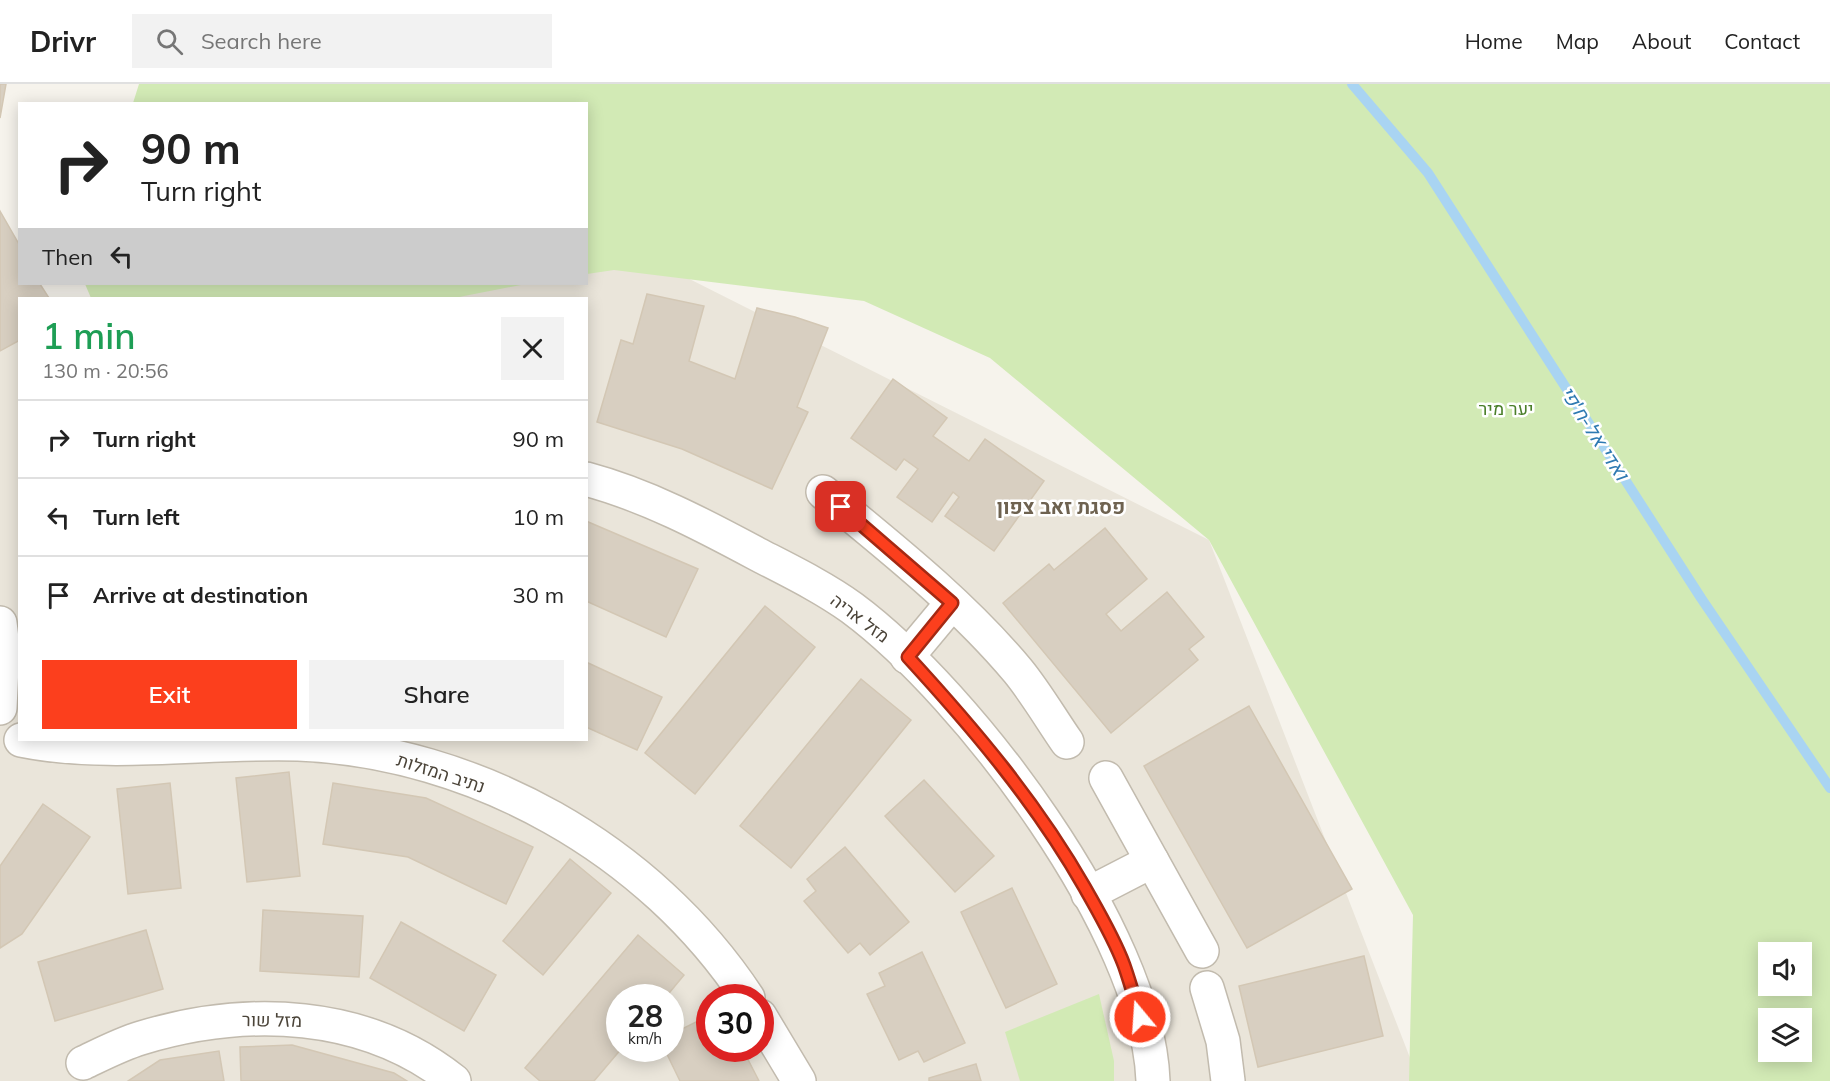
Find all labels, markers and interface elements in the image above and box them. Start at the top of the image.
search box [132,14,552,68]
text: Drivr [30,24,96,59]
icon: search [153,25,186,58]
text: Search here [201,27,322,55]
text: Home [1465,28,1523,54]
text: Map [1556,28,1599,54]
text: About [1632,28,1691,54]
text: Contact [1724,28,1800,54]
text: 90 m [141,122,241,175]
icon: right [42,126,120,204]
text: Turn right [141,174,261,208]
icon: left [105,240,138,273]
text: Then [42,243,93,271]
text: 1 min [42,313,136,358]
button: close [501,317,564,380]
text: 130 m · 20:56 [42,358,168,383]
water label: ואדי אל-ח'פי [1555,381,1635,486]
park label: יער מיר [1478,397,1534,420]
icon: right [42,423,75,456]
text: Turn right [93,425,196,453]
text: 90 m [513,425,564,453]
pin [815,481,866,532]
icon: arrive [824,490,857,523]
district label: פסגת זאב צפון [997,494,1125,519]
icon: left [42,501,75,534]
text: Turn left [93,503,180,531]
text: 10 m [513,503,564,531]
icon: arrive [42,579,75,612]
text: Arrive at destination [93,581,308,609]
text: 30 m [513,581,564,609]
street label: מזל אריה [826,588,894,648]
button: Exit [42,660,297,729]
button: Share [309,660,564,729]
street label: נתיב המזלות [394,748,488,798]
map controls [1758,942,1812,1062]
button: sound [1758,942,1812,996]
speed limit sign: 30 [696,984,774,1062]
position arrow [1108,985,1172,1049]
text: 28 [627,997,663,1035]
street label: מזל שור [242,1008,302,1032]
button: layers [1758,1008,1812,1062]
text: km/h [628,1029,662,1048]

